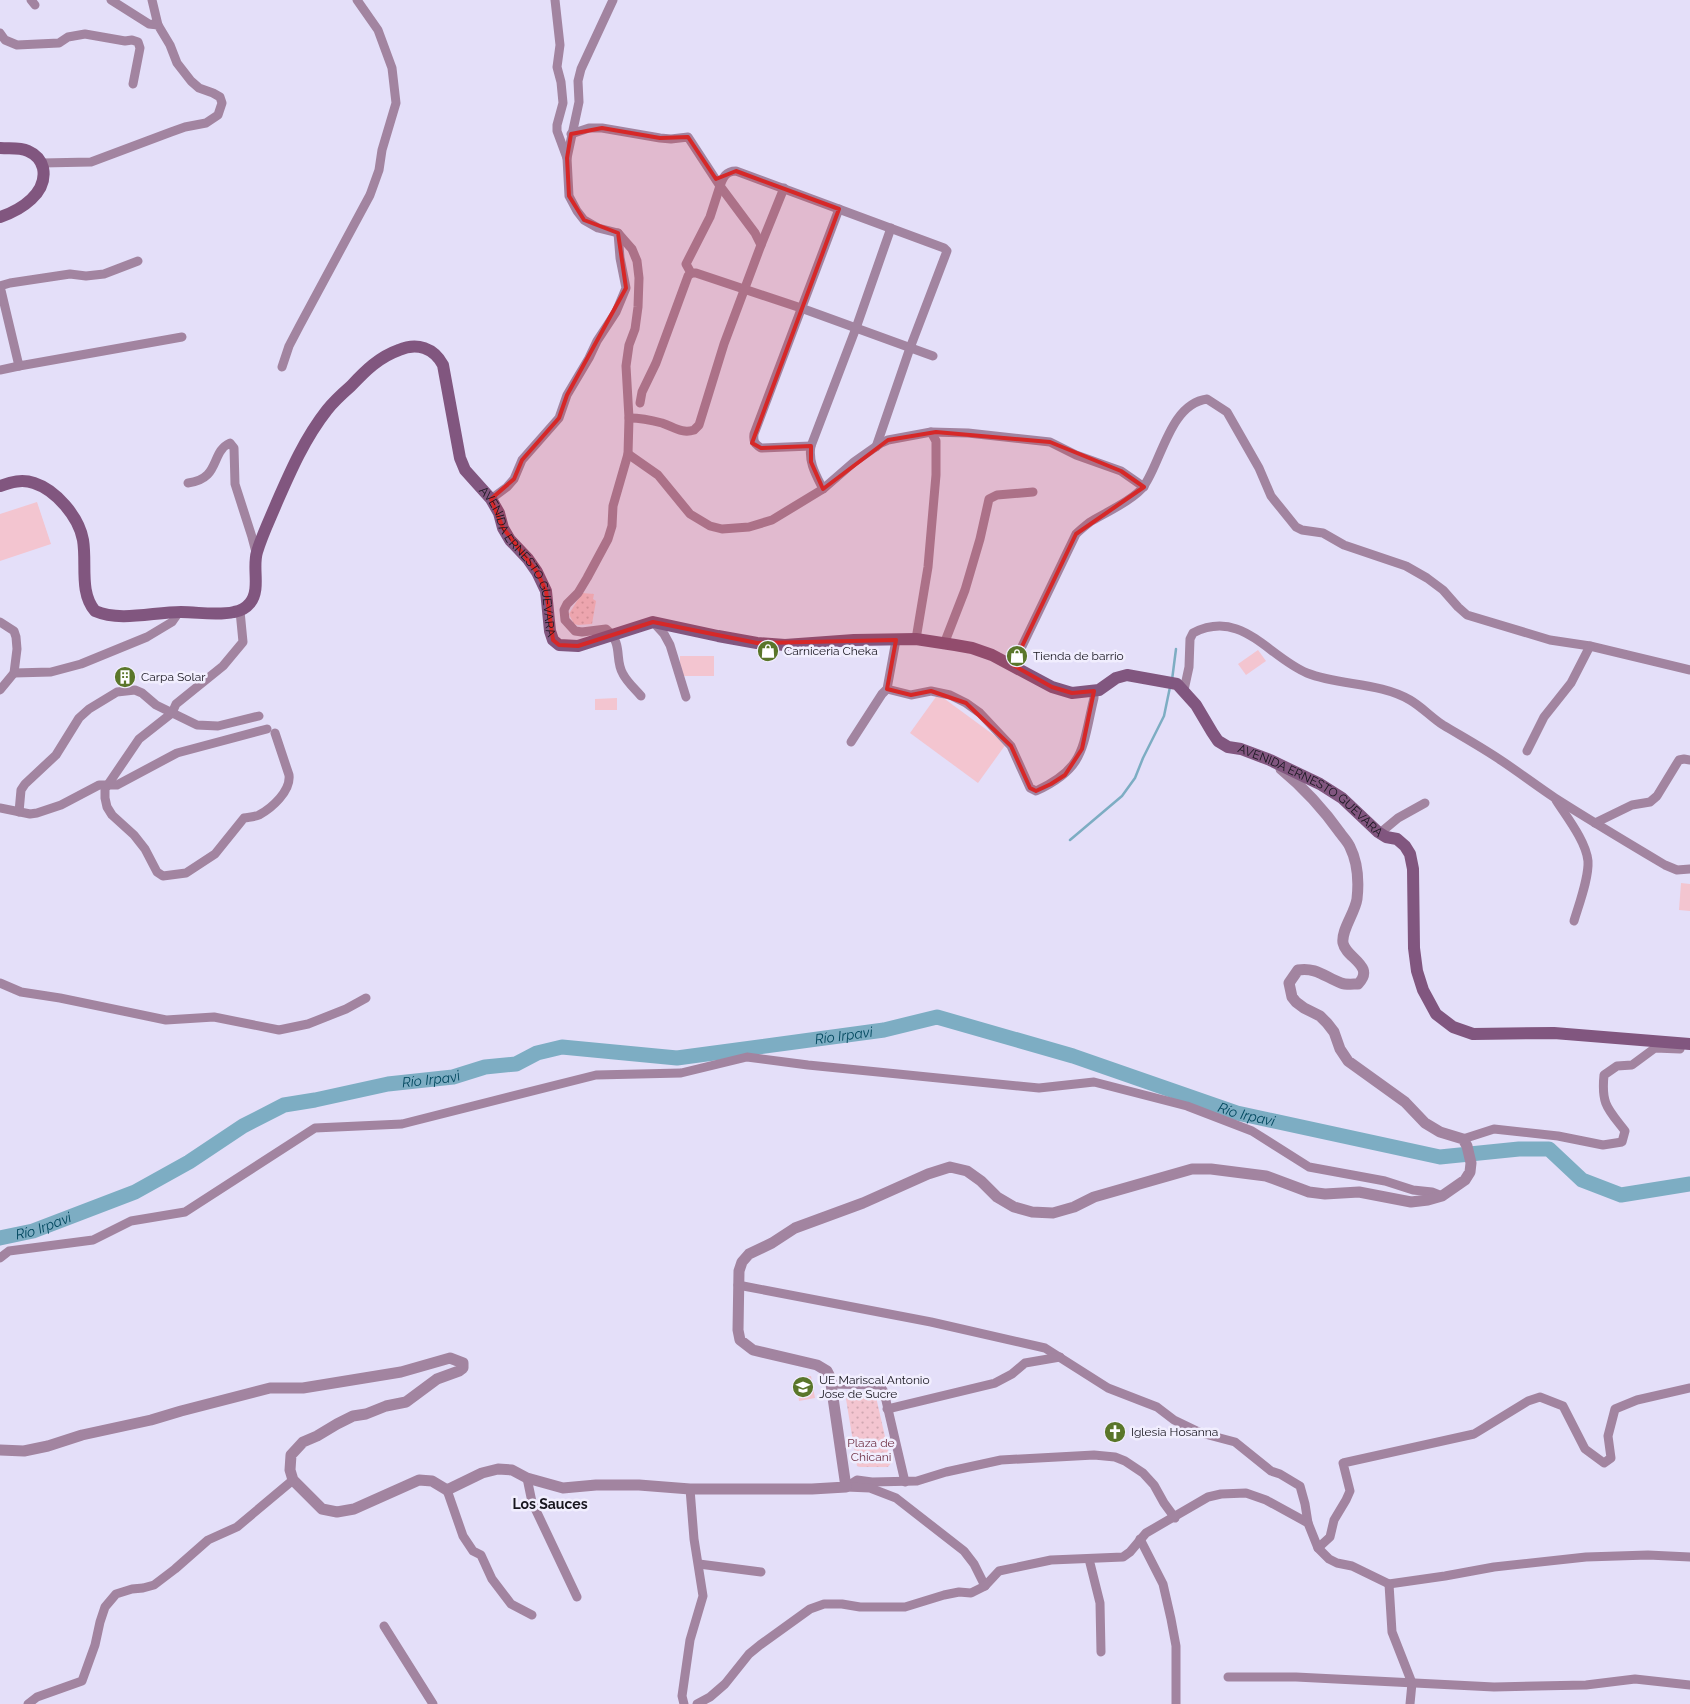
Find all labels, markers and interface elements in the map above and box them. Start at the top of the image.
street label: AVENIDA ERNESTO GUEVARA [476,484,558,639]
shop icon: Carniceria Cheka [756,639,780,663]
place label: Carniceria Cheka [784,644,878,658]
shop icon: Tienda de barrio [1005,644,1029,668]
place label: Tienda de barrio [1033,649,1124,663]
building icon: Carpa Solar [113,665,137,689]
place label: Carpa Solar [141,670,206,684]
street label: AVENIDA ERNESTO GUEVARA [1236,741,1386,840]
water label: Río Irpavi [814,1023,875,1047]
water label: Río Irpavi [401,1067,463,1090]
water label: Río Irpavi [1216,1099,1277,1129]
water label: Río Irpavi [14,1209,74,1243]
place label: UE Mariscal Antonio Jose de Sucre [819,1373,930,1401]
school or university icon: UE Mariscal Antonio Jose de Sucre [791,1375,815,1399]
church icon: Iglesia Hosanna [1103,1420,1127,1444]
place label: Iglesia Hosanna [1131,1425,1218,1439]
park label: Plaza de Chicani [847,1436,895,1464]
district label: Los Sauces [512,1496,588,1512]

